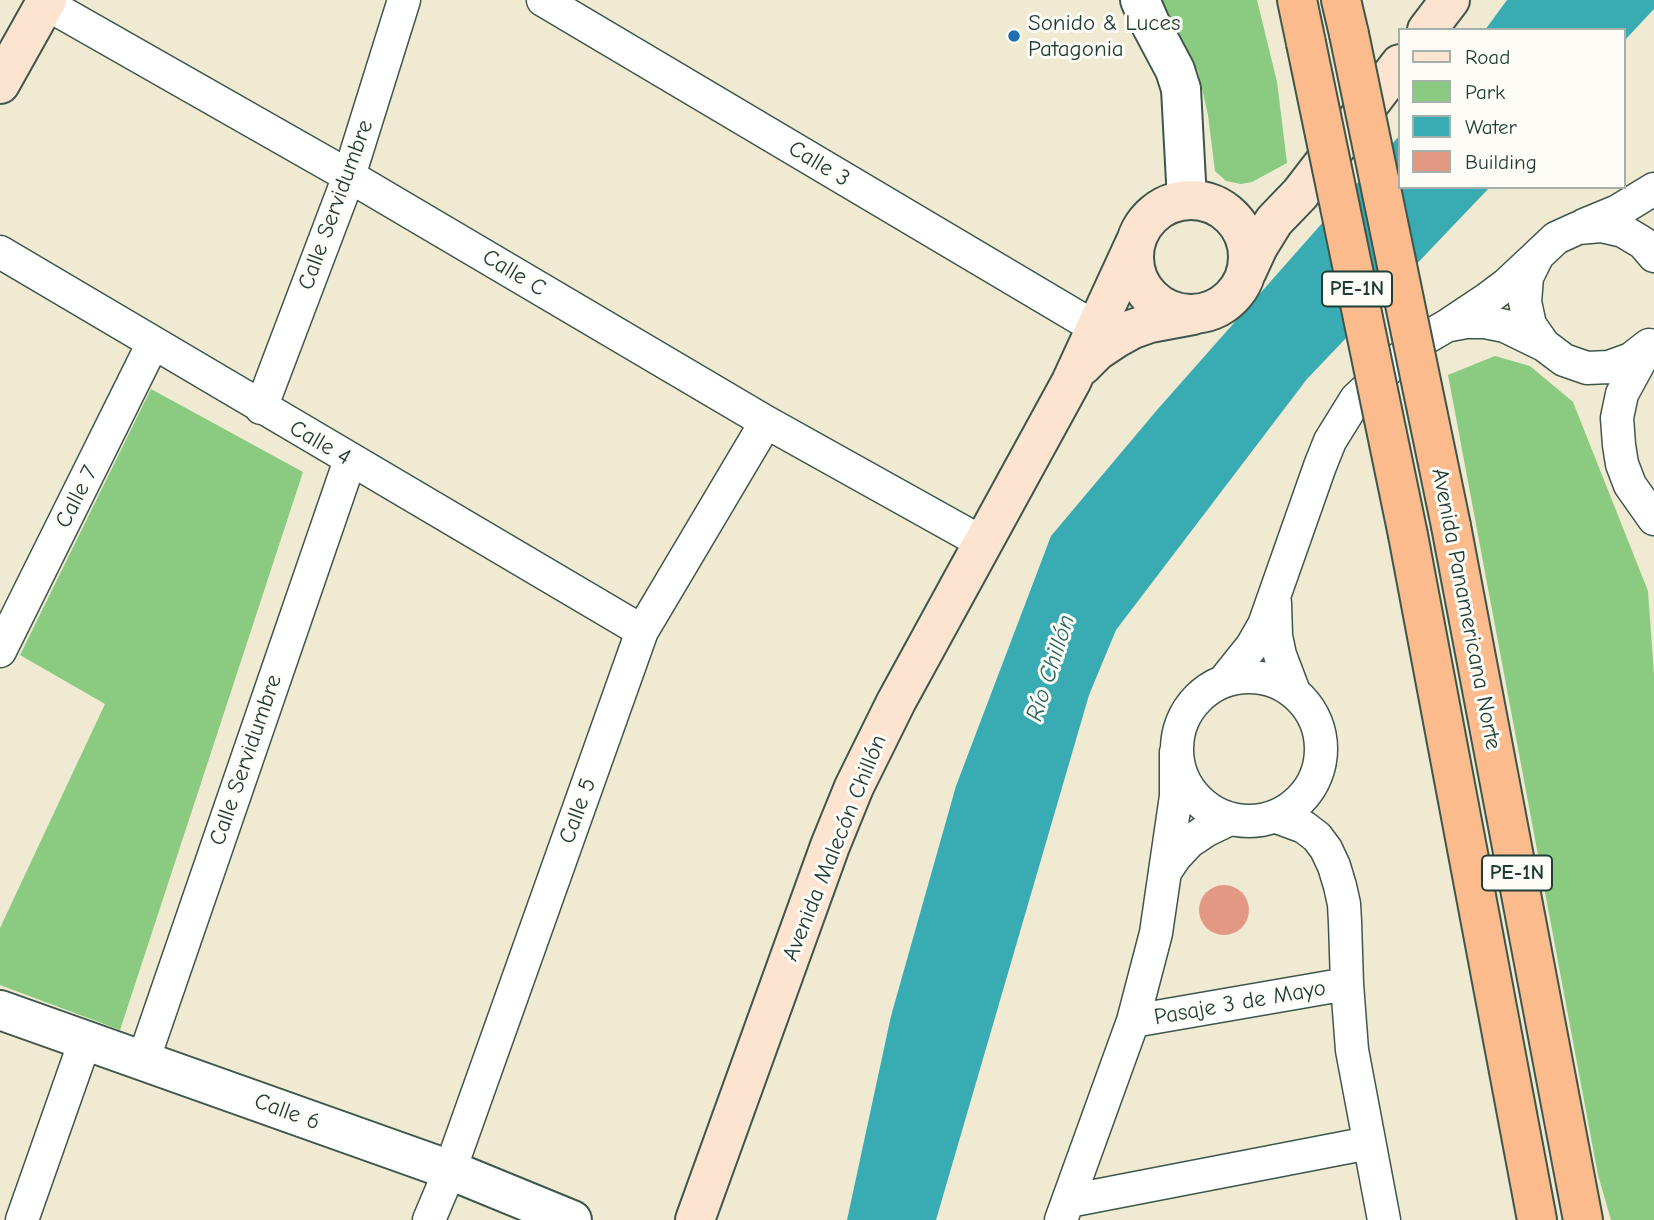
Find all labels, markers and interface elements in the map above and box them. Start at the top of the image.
place label: Sonido & Luces Patagonia [1028,9,1180,63]
marker: Sonido & Luces Patagonia [1006,28,1022,44]
legend [1398,28,1626,189]
text: Road [1465,45,1510,69]
text: Park [1465,80,1505,104]
text: Water [1465,115,1517,139]
street label: Calle Servidumbre [292,116,380,294]
street label: Calle 3 [783,135,855,193]
text: Building [1465,150,1537,174]
street label: Calle C [477,243,551,303]
road number: PE-1N [1322,272,1392,306]
street label: Calle 4 [284,414,356,472]
street label: Calle 7 [50,461,104,533]
street label: Avenida Panamericana Norte [1425,466,1507,752]
water label: Río Chillón [1020,611,1082,725]
street label: Calle Servidumbre [204,671,288,849]
street label: Avenida Malecón Chillón [777,731,893,965]
street label: Calle 5 [553,774,603,848]
road number: PE-1N [1482,856,1552,890]
street label: Pasaje 3 de Mayo [1152,974,1328,1032]
street label: Calle 6 [250,1087,324,1137]

